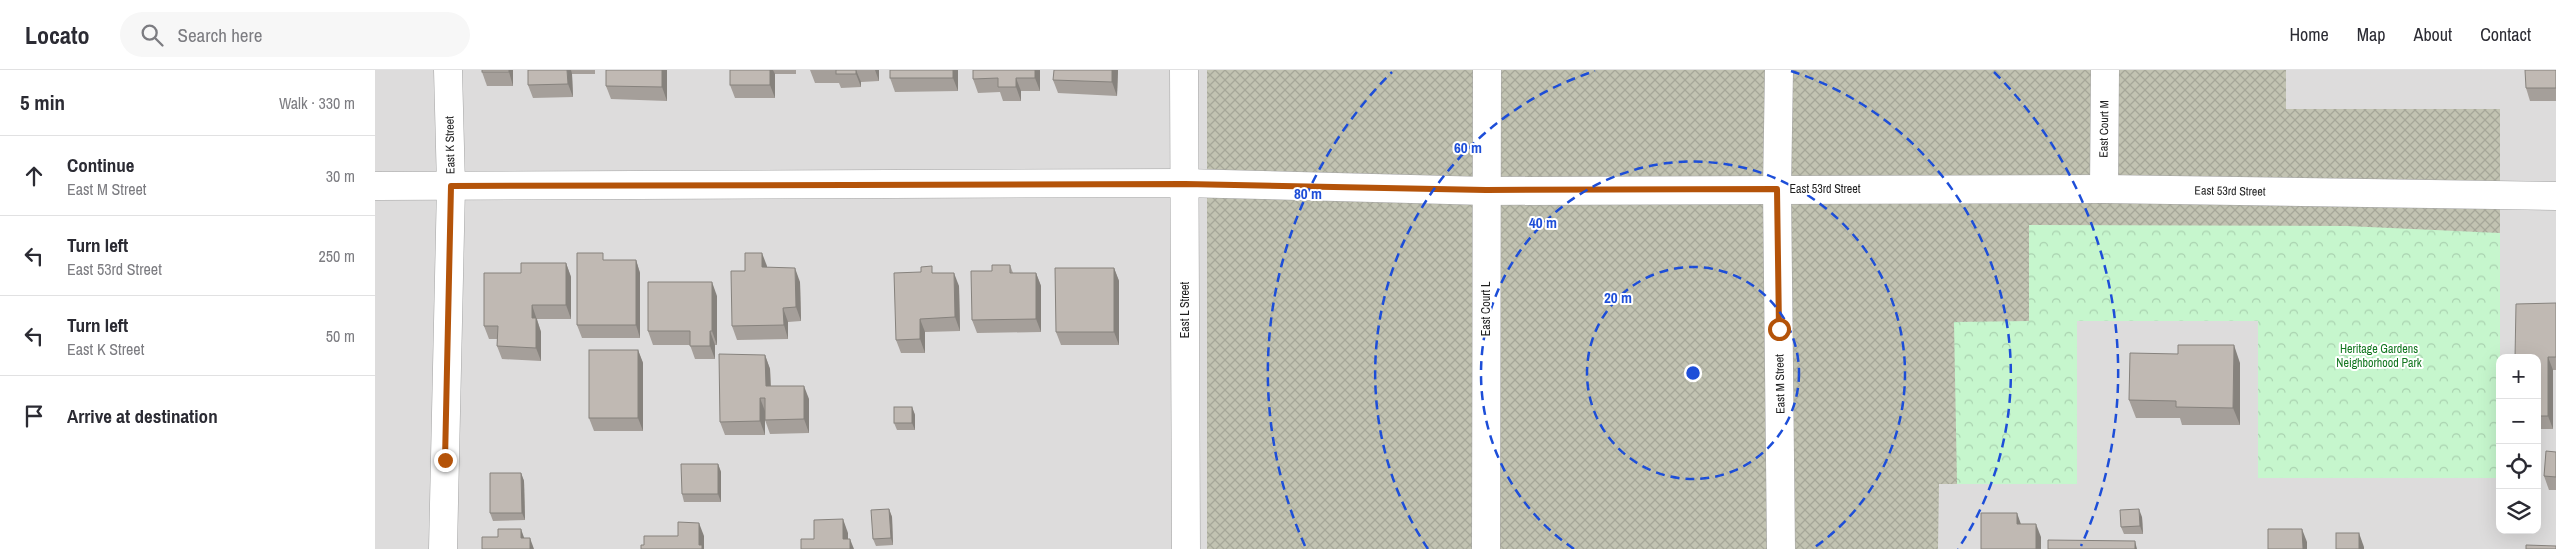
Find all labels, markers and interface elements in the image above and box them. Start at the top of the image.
search box [120,12,470,57]
text: Locato [25,19,90,51]
icon: search [138,21,166,49]
text: Search here [178,22,262,48]
text: Home [2289,22,2329,47]
text: Map [2357,22,2386,47]
text: About [2414,22,2452,47]
text: Contact [2480,22,2531,47]
text: 5 min [20,88,65,117]
text: Walk · 330 m [279,92,355,114]
street label: East Court M [2096,100,2112,158]
street label: East K Street [441,116,459,174]
text: 60 m [1454,137,1482,158]
text: Continue [67,152,135,178]
icon: ahead [20,162,48,190]
text: 30 m [326,165,355,187]
text: East M Street [67,178,147,200]
street label: East 53rd Street [1789,181,1861,197]
street label: East 53rd Street [2194,182,2266,200]
text: 80 m [1294,183,1322,204]
text: 40 m [1529,212,1557,233]
text: Turn left [67,232,128,258]
icon: left [20,242,48,270]
text: 250 m [319,245,355,267]
text: East 53rd Street [67,258,162,280]
street label: East L Street [1177,281,1193,338]
street label: East Court L [1478,281,1494,336]
text: 20 m [1604,287,1632,308]
text: Turn left [67,312,128,338]
route start [1768,318,1791,341]
icon: left [20,322,48,350]
text: 50 m [326,325,355,347]
text: East K Street [67,338,144,360]
park label: Heritage Gardens Neighborhood Park [2336,341,2422,371]
street label: East M Street [1771,354,1789,414]
map controls [2496,354,2541,534]
button: + [2496,354,2541,399]
centre of rings [1684,364,1702,382]
button: − [2496,399,2541,444]
icon: arrive [20,402,48,430]
text: Arrive at destination [67,403,218,429]
button: locate [2496,444,2541,489]
route end [434,449,457,472]
button: layers [2496,489,2541,534]

